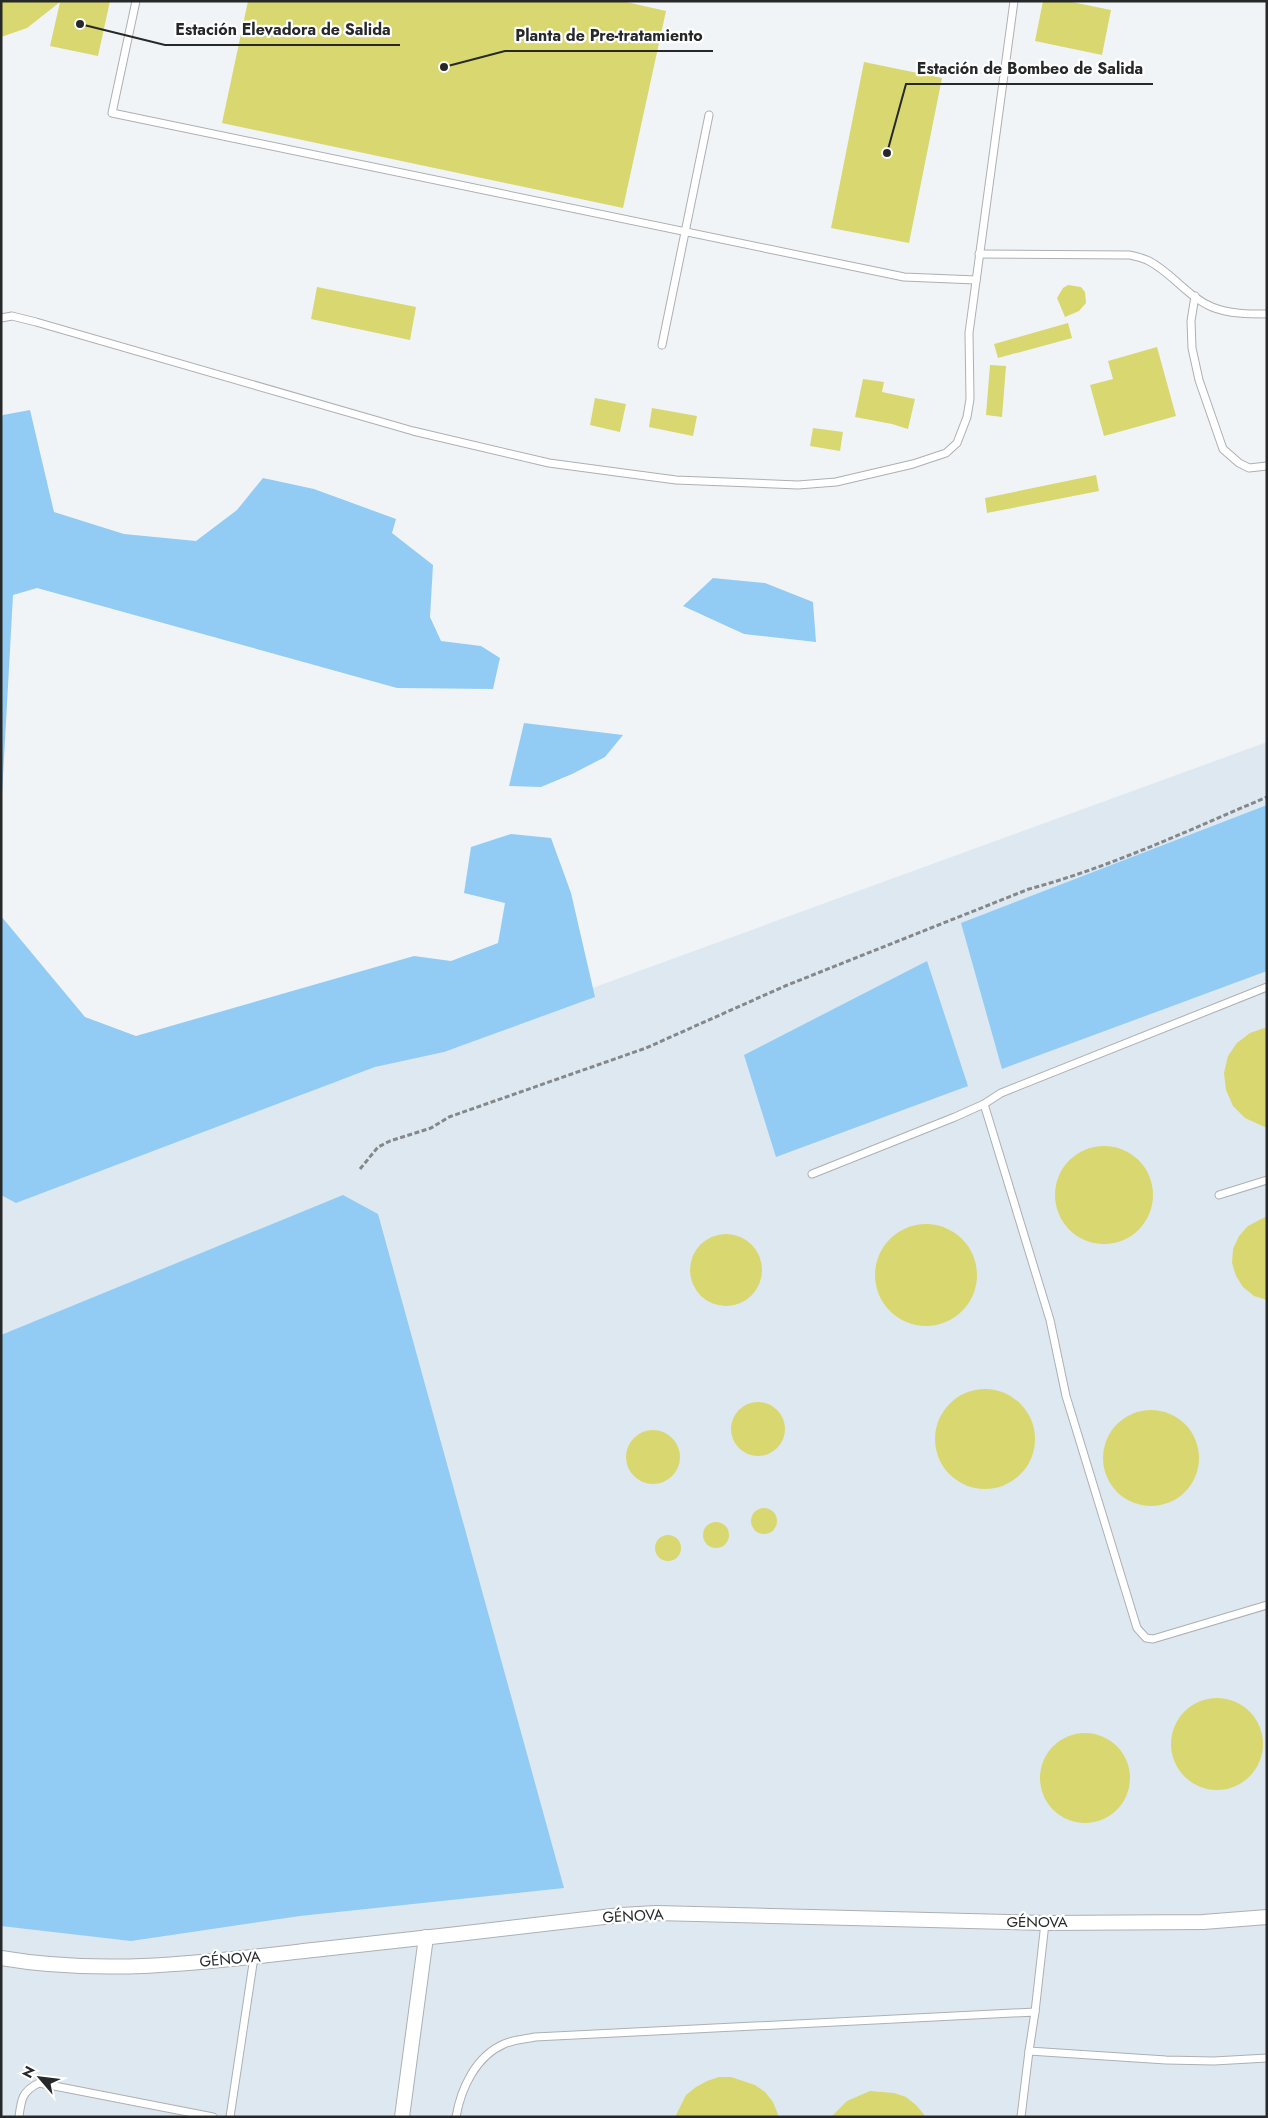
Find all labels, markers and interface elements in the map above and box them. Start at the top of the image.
callout: Estación Elevadora de Salida [165,14,400,45]
text: Estación Elevadora de Salida [175,18,391,41]
callout: Planta de Pre-tratamiento [505,20,713,51]
text: Planta de Pre-tratamiento [515,24,703,47]
callout: Estación de Bombeo de Salida [906,53,1153,84]
text: Estación de Bombeo de Salida [917,57,1143,80]
street label: GÉNOVA [602,1903,664,1929]
street label: GÉNOVA [1006,1911,1068,1933]
street label: GÉNOVA [199,1945,262,1973]
north arrow [15,2053,65,2103]
text: N [17,2062,40,2082]

